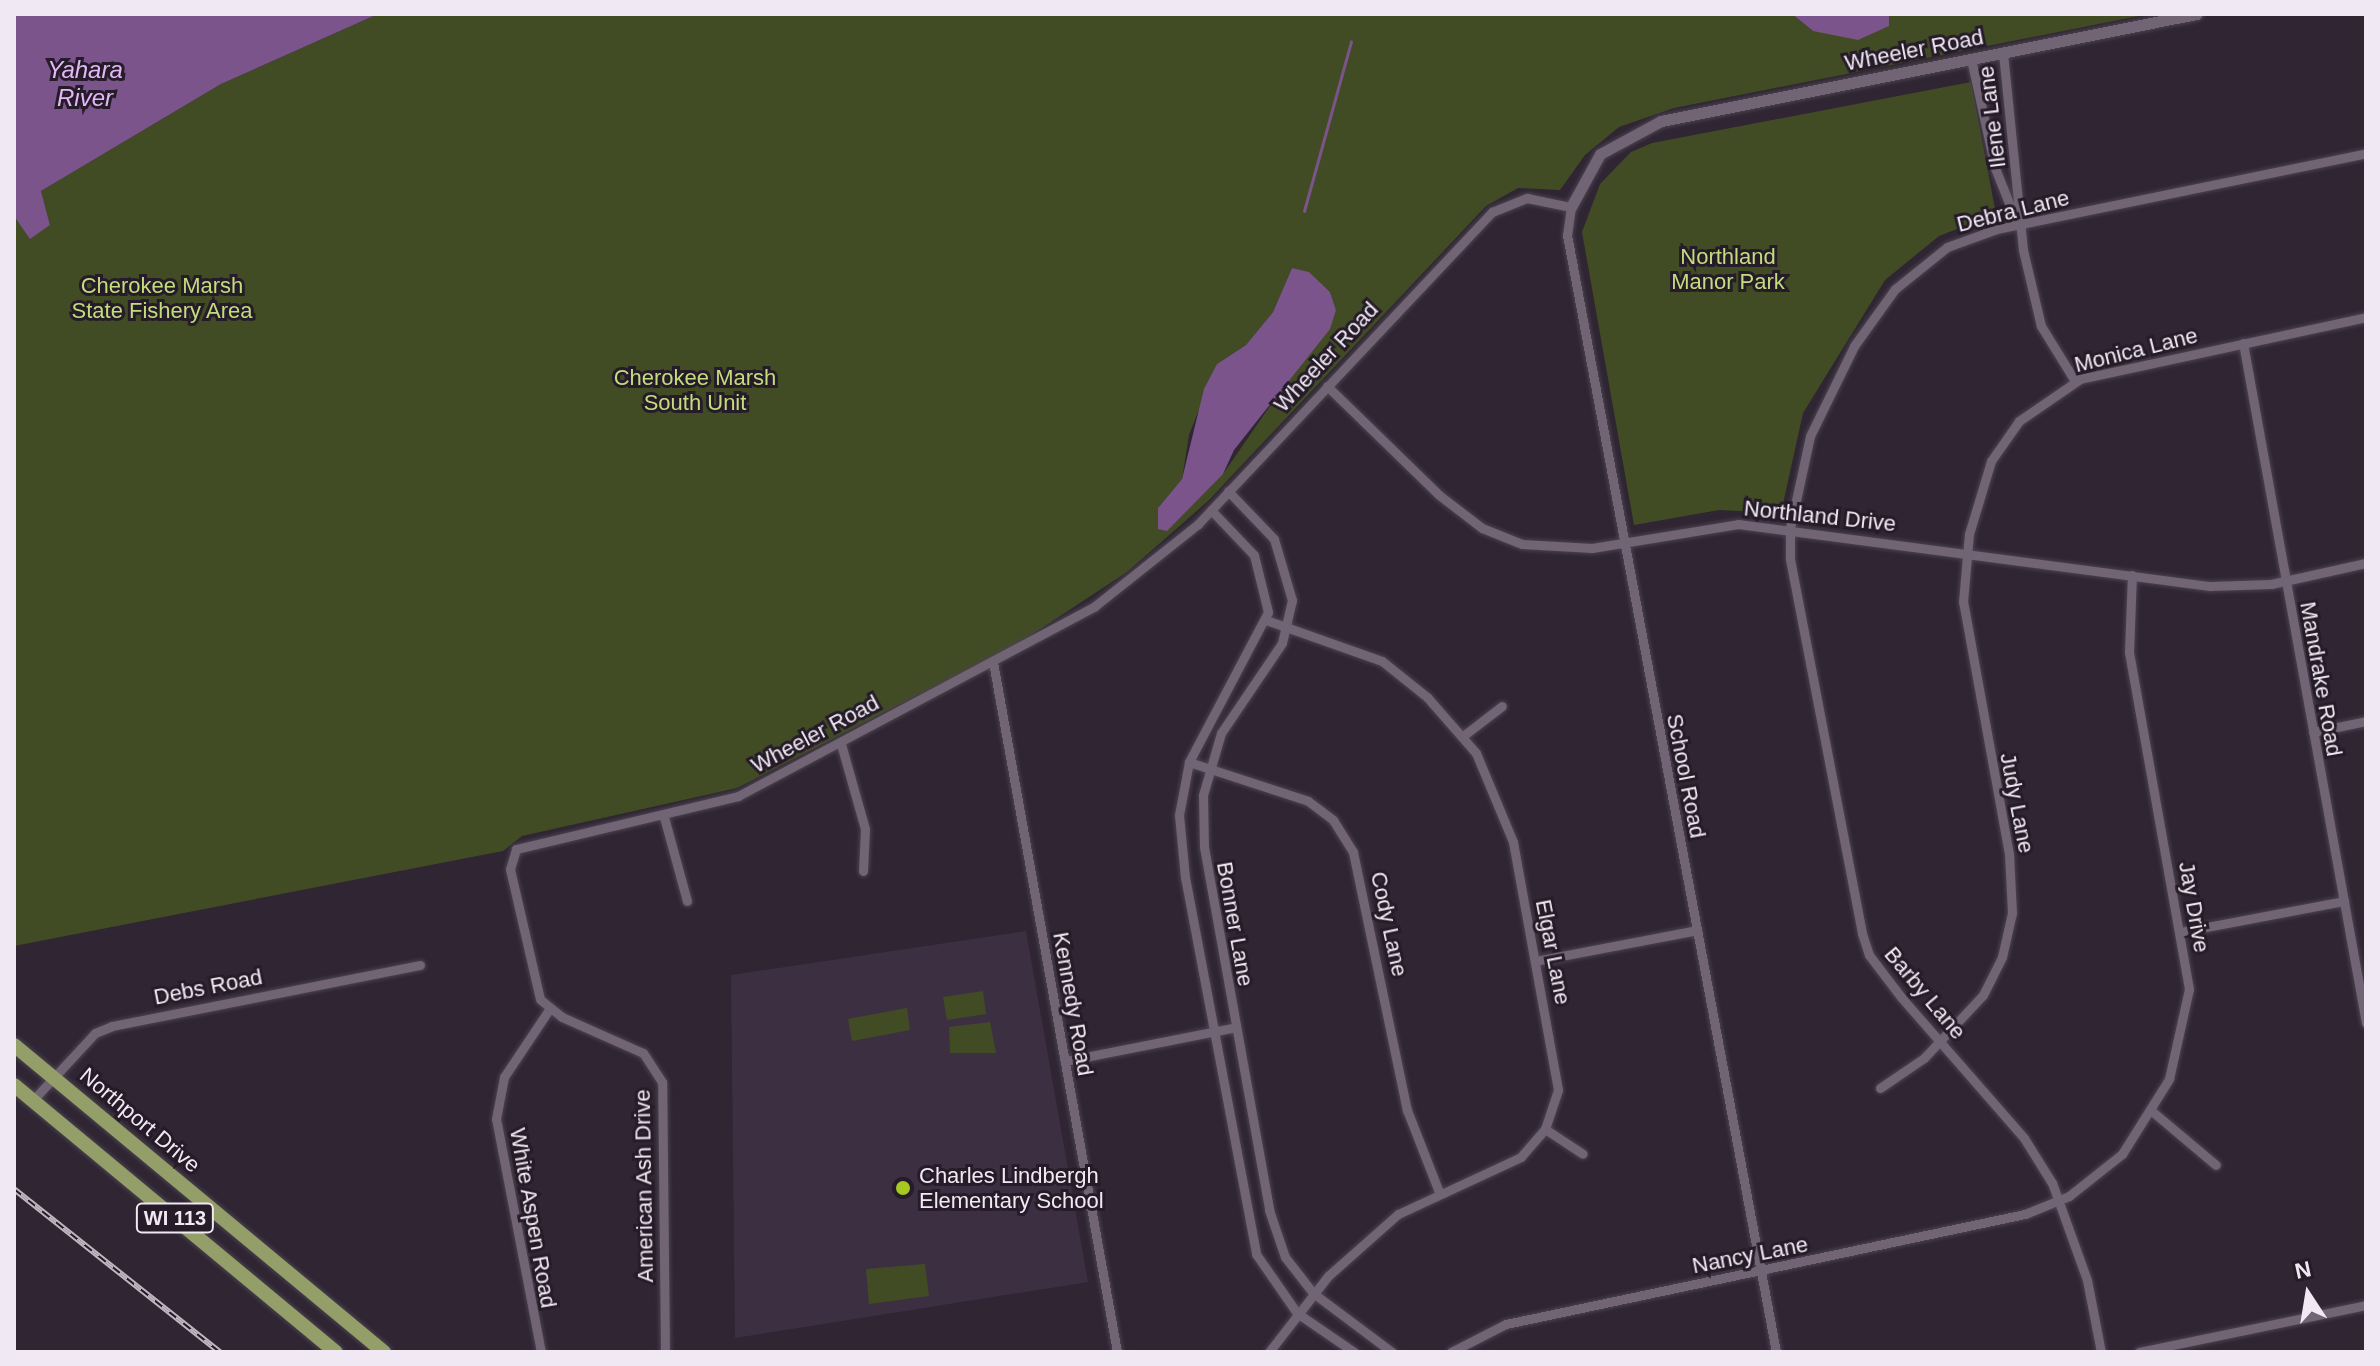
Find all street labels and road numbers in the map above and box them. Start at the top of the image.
street label: Wheeler Road [1842,24,1986,76]
street label: Ilene Lane [1973,64,2011,170]
street label: Debra Lane [1954,184,2072,238]
street label: Wheeler Road [1268,297,1384,417]
street label: Monica Lane [2072,322,2200,378]
street label: Northland Drive [1743,495,1897,537]
street label: Mandrake Road [2294,600,2348,758]
street label: Wheeler Road [747,689,883,779]
street label: School Road [1661,712,1711,840]
street label: Judy Lane [1994,751,2040,855]
street label: Bonner Lane [1211,860,1259,988]
street label: Jay Drive [2173,860,2215,954]
street label: Cody Lane [1365,869,1413,979]
street label: Elgar Lane [1530,897,1576,1007]
street label: Kennedy Road [1047,930,1099,1078]
street label: Barby Lane [1879,941,1971,1045]
street label: Debs Road [151,964,265,1010]
street label: Northport Drive [74,1062,206,1178]
street label: American Ash Drive [629,1089,659,1283]
street label: White Aspen Road [504,1125,562,1311]
road number: WI 113 [135,1202,215,1234]
street label: Nancy Lane [1690,1231,1810,1279]

